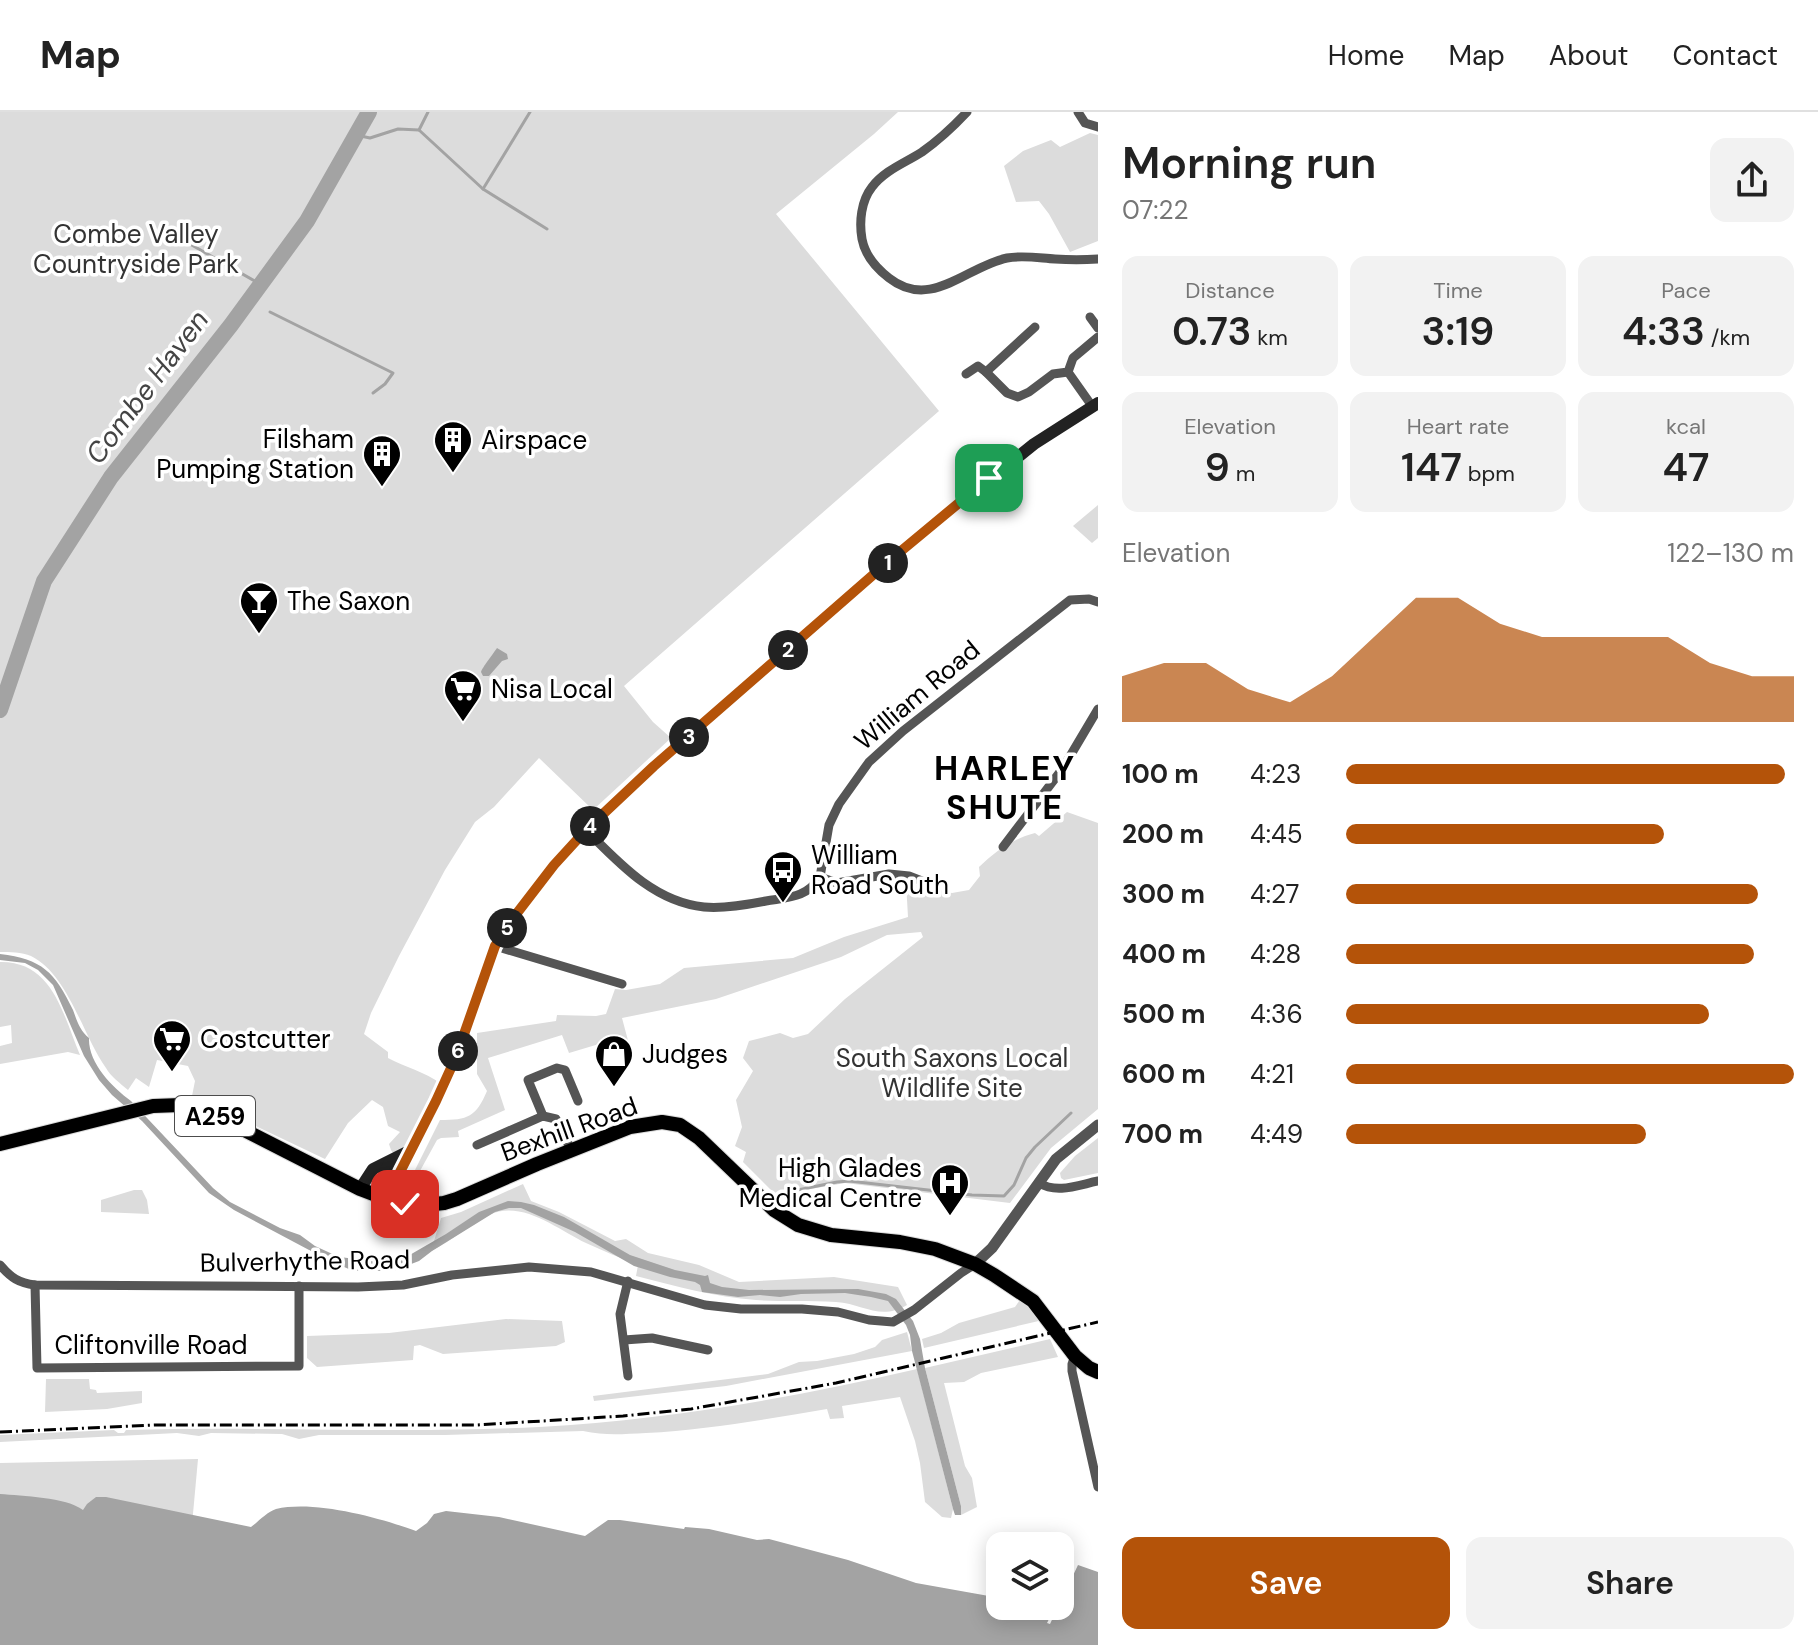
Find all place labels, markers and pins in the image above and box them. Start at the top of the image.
building icon: Airspace [432,419,474,474]
place label: Filsham Pumping Station [156,422,354,486]
place label: Airspace [481,423,587,457]
building icon: Filsham Pumping Station [361,433,403,488]
pin [955,444,1023,512]
pin: 1 [868,543,908,583]
bar icon: The Saxon [238,580,280,635]
place label: The Saxon [287,584,410,618]
pin: 2 [768,630,808,670]
supermarket icon: Nisa Local [442,668,484,723]
place label: Nisa Local [491,672,613,706]
pin: 3 [669,717,709,757]
pin: 4 [570,806,610,846]
place label: William Road South [811,838,949,902]
bus stop icon: William Road South [762,849,804,904]
pin: 5 [487,908,527,948]
supermarket icon: Costcutter [151,1018,193,1073]
place label: Costcutter [200,1022,331,1056]
pin: 6 [438,1031,478,1071]
shop icon: Judges [593,1033,635,1088]
place label: Judges [642,1037,728,1071]
place label: High Glades Medical Centre [739,1151,922,1215]
hospital icon: High Glades Medical Centre [929,1162,971,1217]
pin [371,1170,439,1238]

